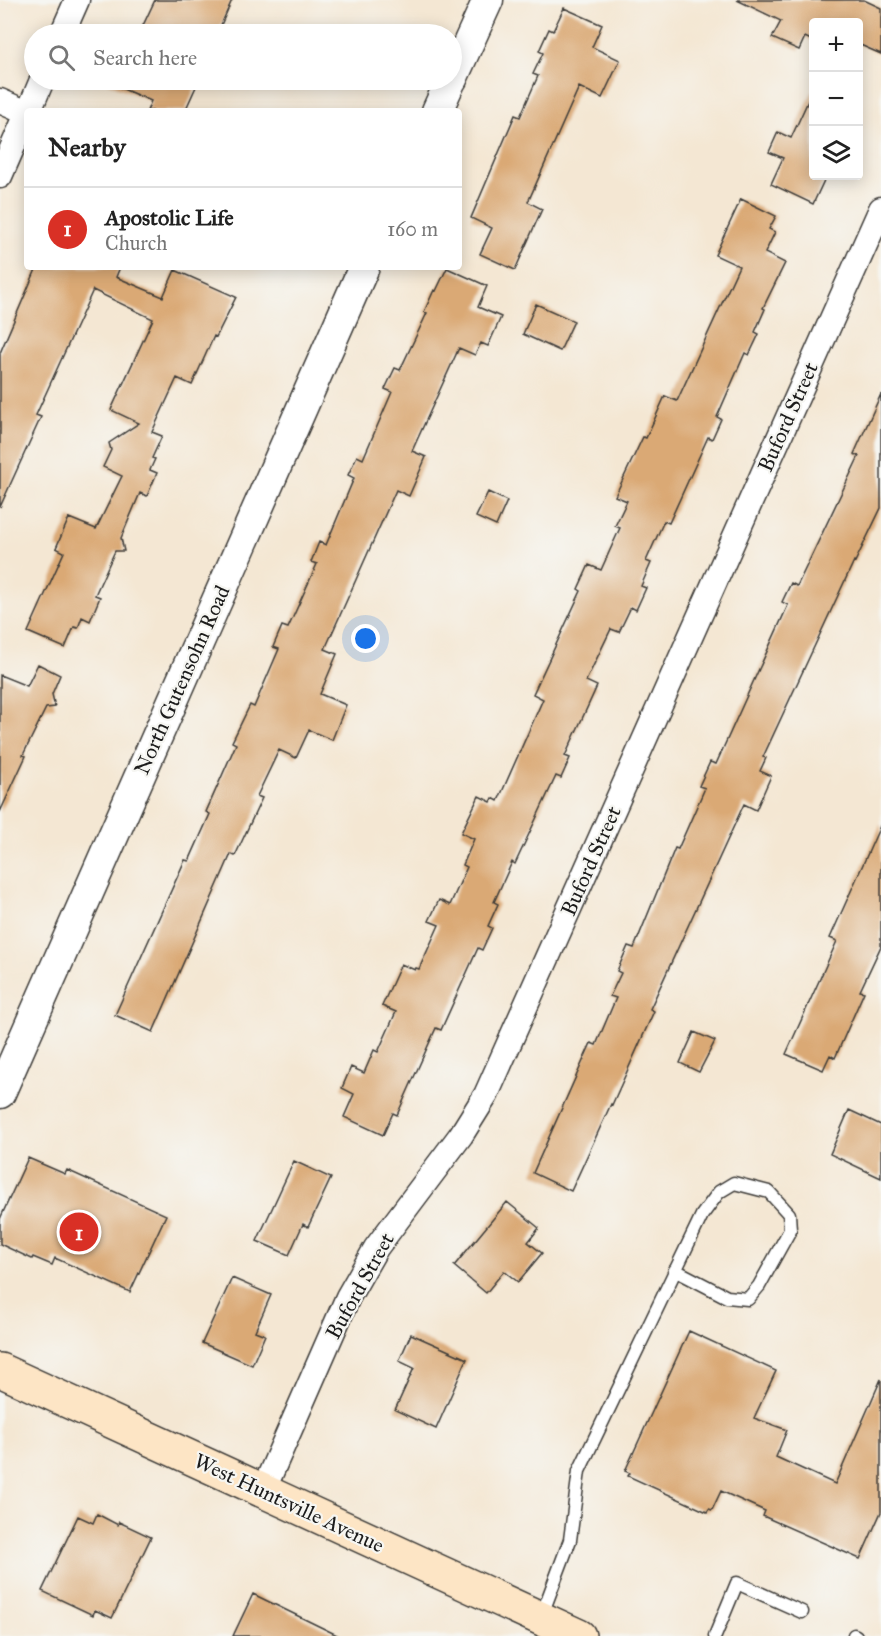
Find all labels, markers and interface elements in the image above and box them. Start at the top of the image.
map controls [809,18,863,180]
button: + [809,18,863,72]
search box [24,24,462,90]
icon: search [45,41,78,74]
text: Search here [93,44,197,71]
button: − [809,72,863,126]
button: layers [809,126,863,180]
text: Nearby [48,131,126,163]
text: Apostolic Life [105,204,234,231]
text: 1 [64,217,71,241]
text: 160 m [387,217,438,241]
text: Church [105,231,167,255]
street label: Buford Street [752,357,824,476]
street label: North Gutensohn Road [129,581,236,779]
your location [351,624,380,653]
street label: Buford Street [555,801,627,920]
pin: 1 [60,1210,98,1254]
street label: Buford Street [320,1228,400,1344]
street label: West Huntsville Avenue [190,1448,388,1559]

